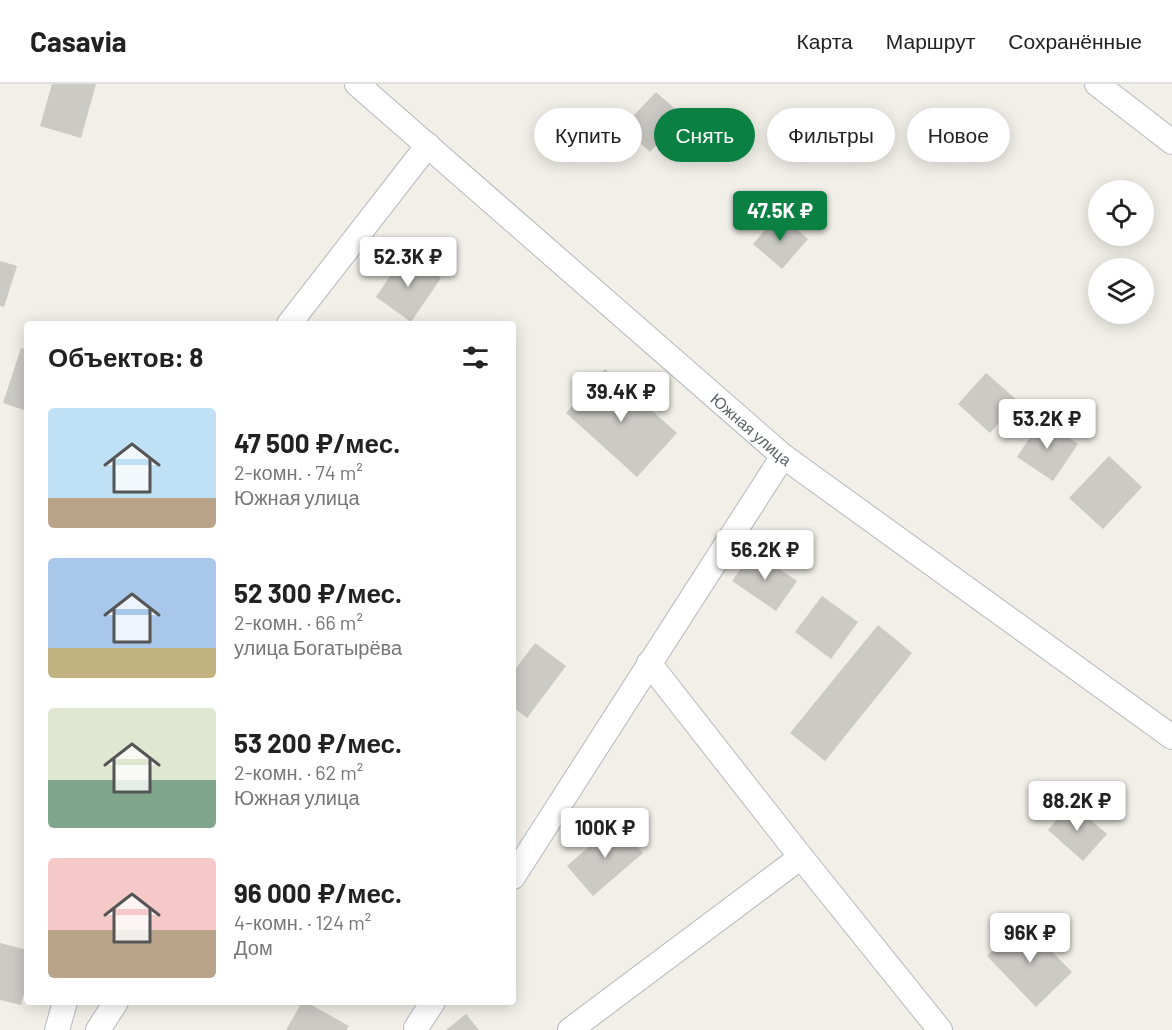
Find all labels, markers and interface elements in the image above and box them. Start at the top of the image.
text: Casavia [30,24,127,58]
text: Карта [797,28,853,53]
text: Маршрут [886,28,975,53]
text: Сохранённые [1008,28,1142,53]
chip: Купить [534,108,642,162]
chip: Снять [654,108,755,162]
chip: Фильтры [767,108,895,162]
chip: Новое [907,108,1010,162]
map controls [1088,180,1154,324]
button: locate [1088,180,1154,246]
pin: 47.5K ₽ [725,191,835,242]
text: 47.5K ₽ [747,198,813,222]
pin: 52.3K ₽ [353,237,463,288]
text: 52.3K ₽ [374,244,442,268]
button: layers [1088,258,1154,324]
text: Объектов: 8 [48,341,203,372]
icon: filters [459,341,492,374]
pin: 39.4K ₽ [566,372,676,423]
text: 39.4K ₽ [586,379,656,403]
street label: Южная улица [708,388,796,469]
pin: 53.2K ₽ [992,399,1102,450]
text: 53.2K ₽ [1013,406,1081,430]
text: 47 500 ₽/мес. [234,427,400,458]
icon: home [96,432,168,504]
text: 2-комн. · 74 m² [234,460,363,484]
text: Южная улица [234,485,360,509]
pin: 56.2K ₽ [710,530,820,581]
text: 56.2K ₽ [731,537,799,561]
text: 52 300 ₽/мес. [234,577,402,608]
icon: home [96,582,168,654]
text: 2-комн. · 66 m² [234,610,363,634]
text: улица Богатырёва [234,635,402,659]
text: 53 200 ₽/мес. [234,727,402,758]
icon: home [96,732,168,804]
text: 2-комн. · 62 m² [234,760,363,784]
pin: 88.2K ₽ [1022,781,1132,832]
text: Южная улица [234,785,360,809]
text: 88.2K ₽ [1043,788,1111,812]
pin: 100K ₽ [556,808,654,859]
text: 100K ₽ [575,815,635,839]
text: 96 000 ₽/мес. [234,877,402,908]
icon: home [96,882,168,954]
text: 4-комн. · 124 m² [234,910,371,934]
pin: 96K ₽ [988,913,1072,964]
text: 96K ₽ [1004,920,1056,944]
text: Дом [234,935,273,959]

